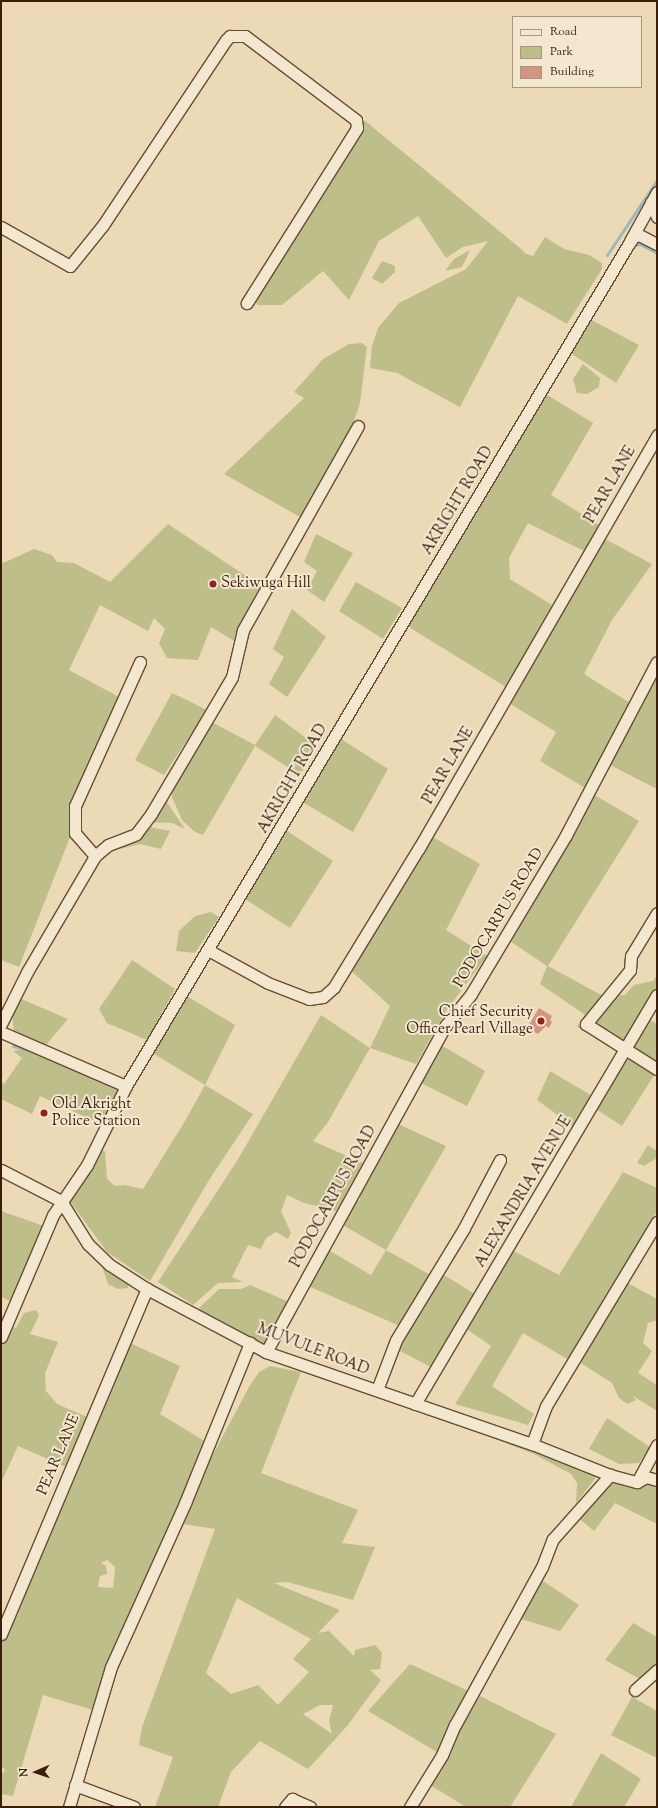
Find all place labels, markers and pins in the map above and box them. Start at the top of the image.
place label: Sekiwuga Hill [221,575,311,593]
marker: Sekiwuga Hill [208,579,218,589]
place label: Chief Security Officer Pearl Village [406,1003,533,1038]
marker: Chief Security Officer Pearl Village [536,1016,546,1026]
place label: Old Akright Police Station [52,1095,140,1130]
marker: Old Akright Police Station [39,1108,49,1118]

